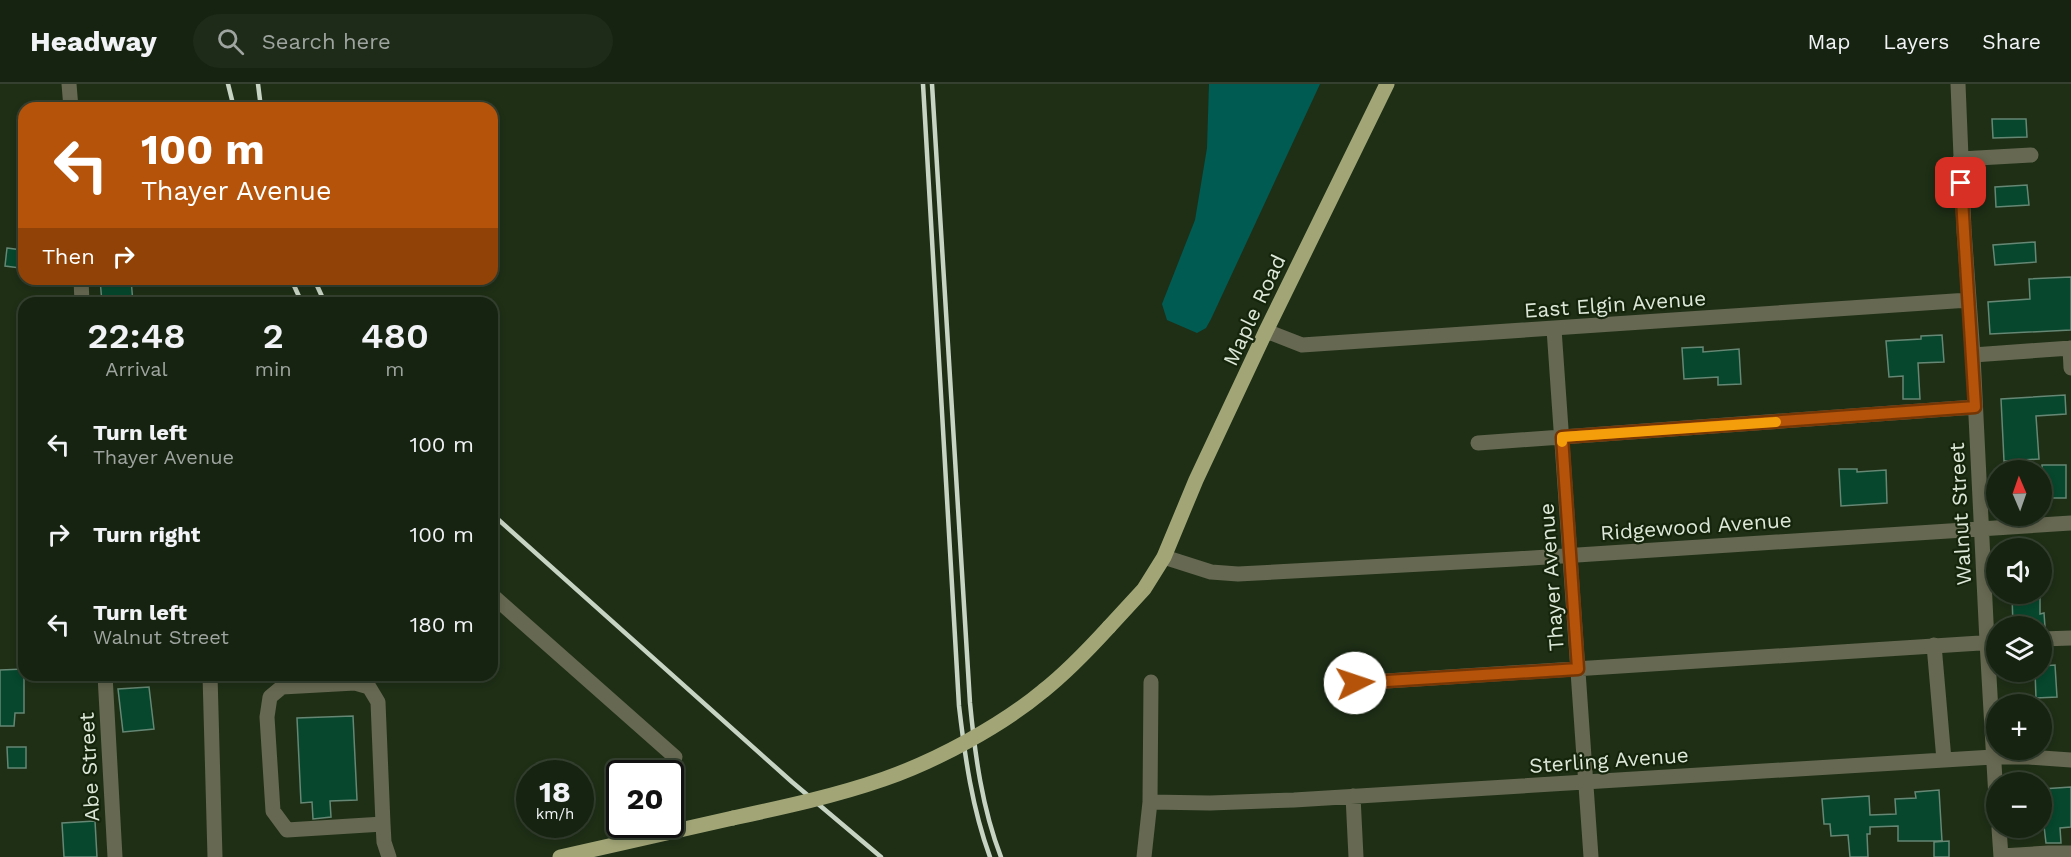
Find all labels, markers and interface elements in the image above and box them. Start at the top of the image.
search box [193,14,613,68]
text: Headway [30,25,157,58]
icon: search [214,25,247,58]
text: Search here [262,29,391,54]
text: Map [1807,29,1850,54]
text: Layers [1883,29,1949,54]
text: Share [1982,29,2041,54]
text: 100 m [141,125,265,174]
icon: left [42,126,120,204]
pin [1935,157,1986,208]
icon: arrive [1944,166,1977,199]
text: Thayer Avenue [141,175,332,207]
icon: right [107,240,140,273]
text: Then [42,244,95,269]
street label: Maple Road [1217,250,1291,370]
street label: East Elgin Avenue [1523,285,1707,323]
text: 22:48 [87,315,186,357]
text: 2 [263,315,284,357]
text: 480 [361,315,429,357]
text: Arrival [105,357,168,381]
text: min [255,357,292,381]
text: m [385,357,404,381]
text: Turn left [93,420,187,445]
icon: left [42,428,75,461]
text: 100 m [410,432,474,457]
street label: Walnut Street [1944,442,1976,586]
text: Thayer Avenue [93,445,234,469]
north arrow [1986,460,2052,526]
map controls [1986,460,2052,838]
street label: Thayer Avenue [1533,502,1569,652]
street label: Ridgewood Avenue [1599,507,1793,545]
icon: right [42,518,75,551]
text: Turn right [93,522,200,547]
text: 100 m [410,522,474,547]
button: sound [1986,538,2052,604]
text: Turn left [93,600,187,625]
icon: left [42,608,75,641]
text: 180 m [410,612,474,637]
button: layers [1986,616,2052,682]
text: Walnut Street [93,625,229,649]
position arrow [1323,651,1387,715]
button: + [1986,694,2052,760]
street label: Abe Street [74,711,104,822]
street label: Sterling Avenue [1528,742,1690,778]
speed limit sign: 20 [606,760,684,838]
button: − [1986,772,2052,838]
text: 18 [539,774,571,809]
text: km/h [536,805,574,823]

